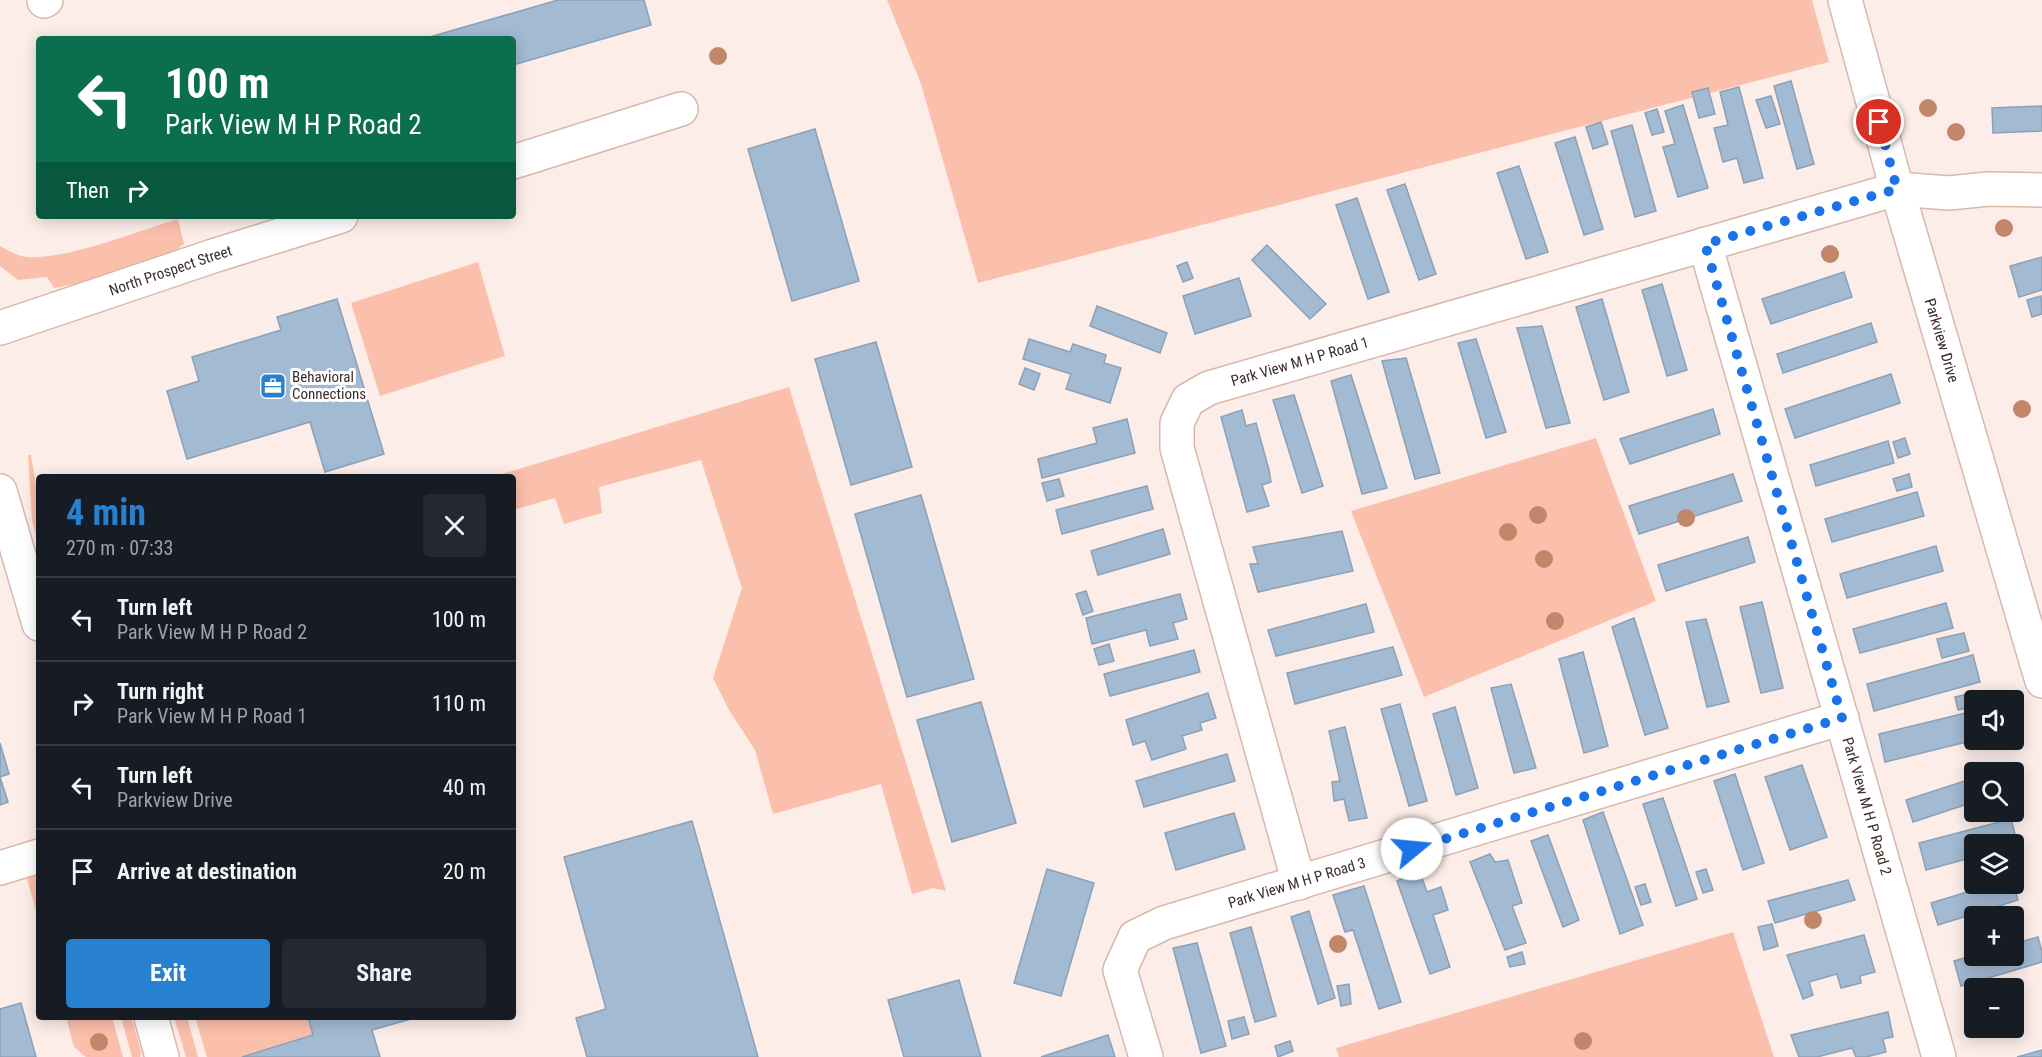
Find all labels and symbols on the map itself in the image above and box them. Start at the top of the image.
pin [1853,96,1904,147]
street label: North Prospect Street [107,242,234,299]
street label: Parkview Drive [1921,296,1963,385]
street label: Park View M H P Road 1 [1229,333,1371,390]
place label: Behavioral Connections [292,368,366,403]
office icon: Behavioral Connections [258,371,288,401]
street label: Park View M H P Road 2 [1838,735,1895,877]
position arrow [1380,817,1444,881]
street label: Park View M H P Road 3 [1226,854,1368,912]

